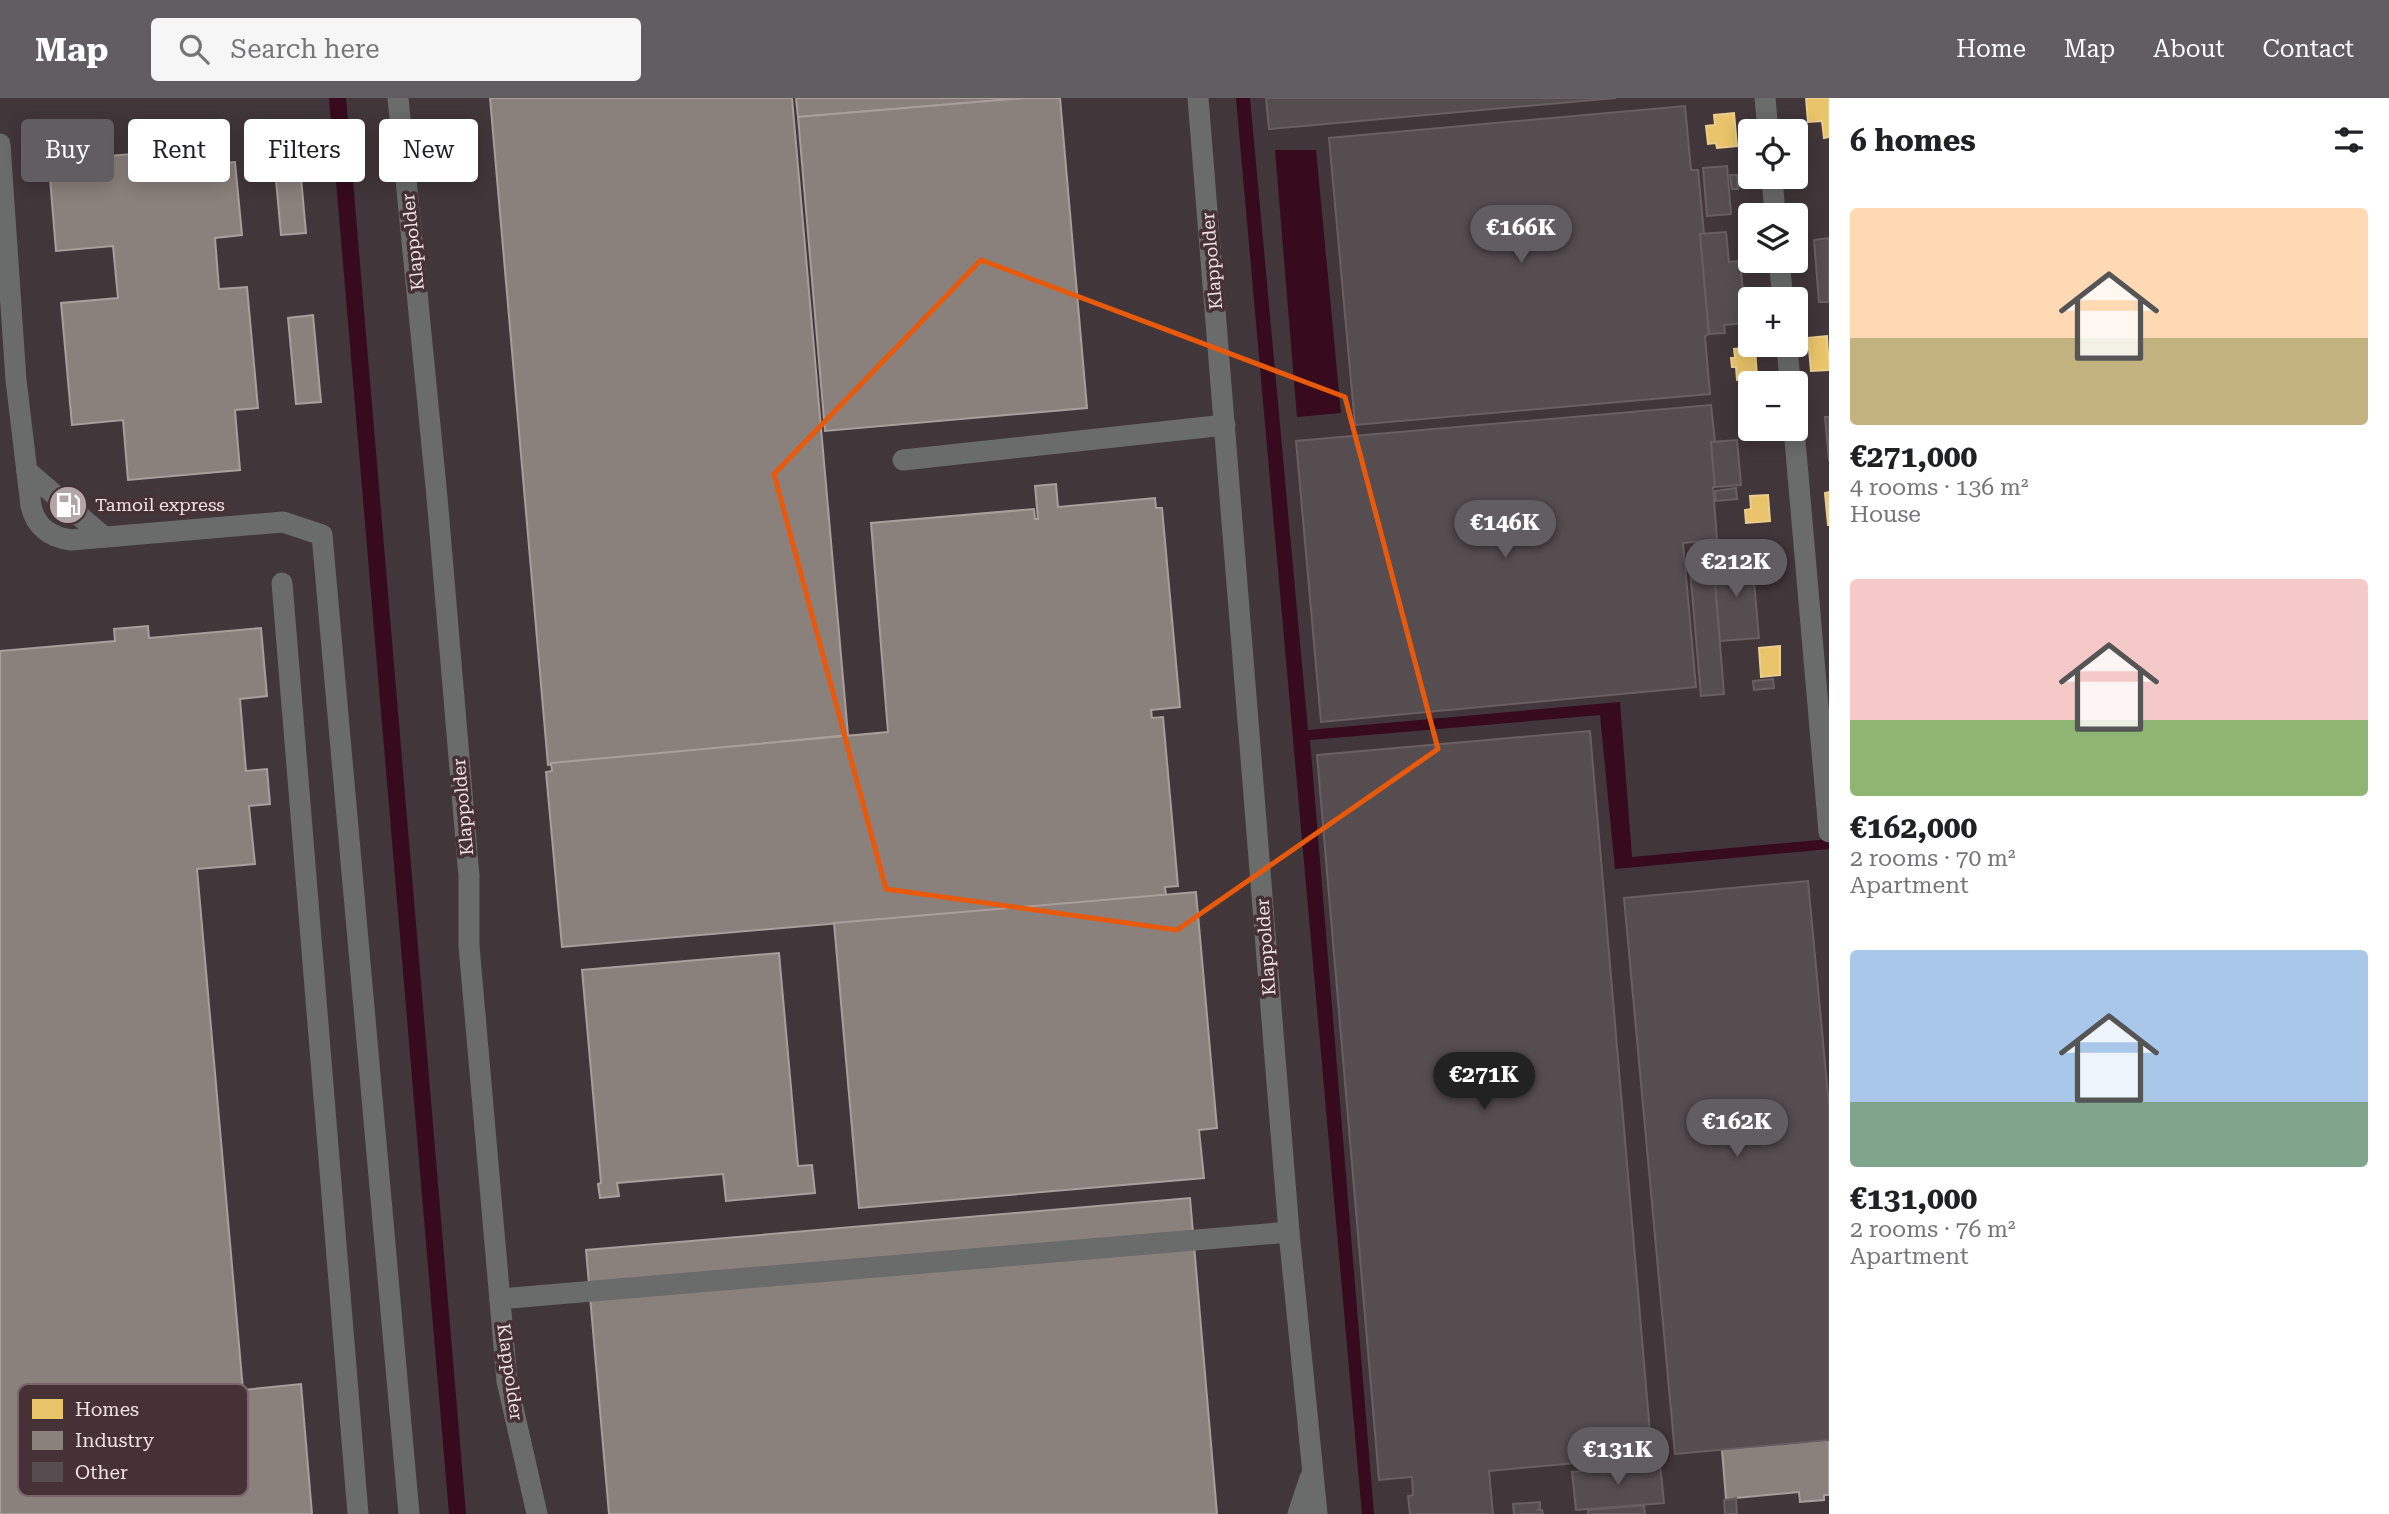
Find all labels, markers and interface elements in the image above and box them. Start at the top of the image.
search box [151,18,641,81]
text: Map [35,30,109,69]
icon: search [175,30,213,68]
text: Search here [231,34,380,64]
text: Home [1956,35,2026,63]
text: Map [2064,35,2115,63]
text: About [2153,35,2224,63]
text: Contact [2262,35,2354,63]
chip: Buy [21,119,114,182]
chip: Rent [128,119,230,182]
chip: Filters [244,119,365,182]
chip: New [379,119,478,182]
map controls [1738,119,1808,441]
button: locate [1738,119,1808,189]
icon: filters [2330,121,2368,159]
text: 6 homes [1850,123,1976,158]
street label: Klappolder [397,193,428,292]
button: layers [1738,203,1808,273]
pin: €166K [1472,206,1570,265]
street label: Klappolder [1197,212,1226,310]
text: €166K [1486,214,1556,241]
icon: home [2046,253,2172,379]
button: + [1738,287,1808,357]
button: − [1738,371,1808,441]
text: €271,000 [1850,439,1977,474]
text: 4 rooms · 136 m² [1850,474,2028,501]
fuel station icon: Tamoil express [47,484,89,526]
place label: Tamoil express [95,494,225,515]
pin: €146K [1456,500,1554,560]
text: House [1850,501,1921,528]
text: €146K [1470,509,1540,536]
pin: €212K [1687,540,1785,599]
text: €212K [1701,548,1771,575]
icon: home [2046,624,2172,750]
street label: Klappolder [448,758,477,856]
text: €162,000 [1850,810,1977,845]
text: 2 rooms · 70 m² [1850,845,2016,872]
text: Apartment [1850,872,1969,899]
street label: Klappolder [1252,898,1279,996]
icon: home [2046,995,2172,1121]
pin: €271K [1435,1052,1533,1112]
text: €271K [1449,1061,1519,1088]
pin: €162K [1688,1100,1786,1159]
text: €162K [1702,1108,1772,1135]
text: €131,000 [1850,1181,1977,1216]
text: 2 rooms · 76 m² [1850,1216,2016,1243]
text: Apartment [1850,1243,1969,1270]
street label: Klappolder [493,1322,528,1422]
legend [18,1384,248,1496]
text: Homes [75,1398,139,1421]
pin: €131K [1569,1428,1667,1487]
text: Industry [75,1429,155,1452]
text: €131K [1583,1436,1653,1463]
text: Other [75,1461,128,1484]

